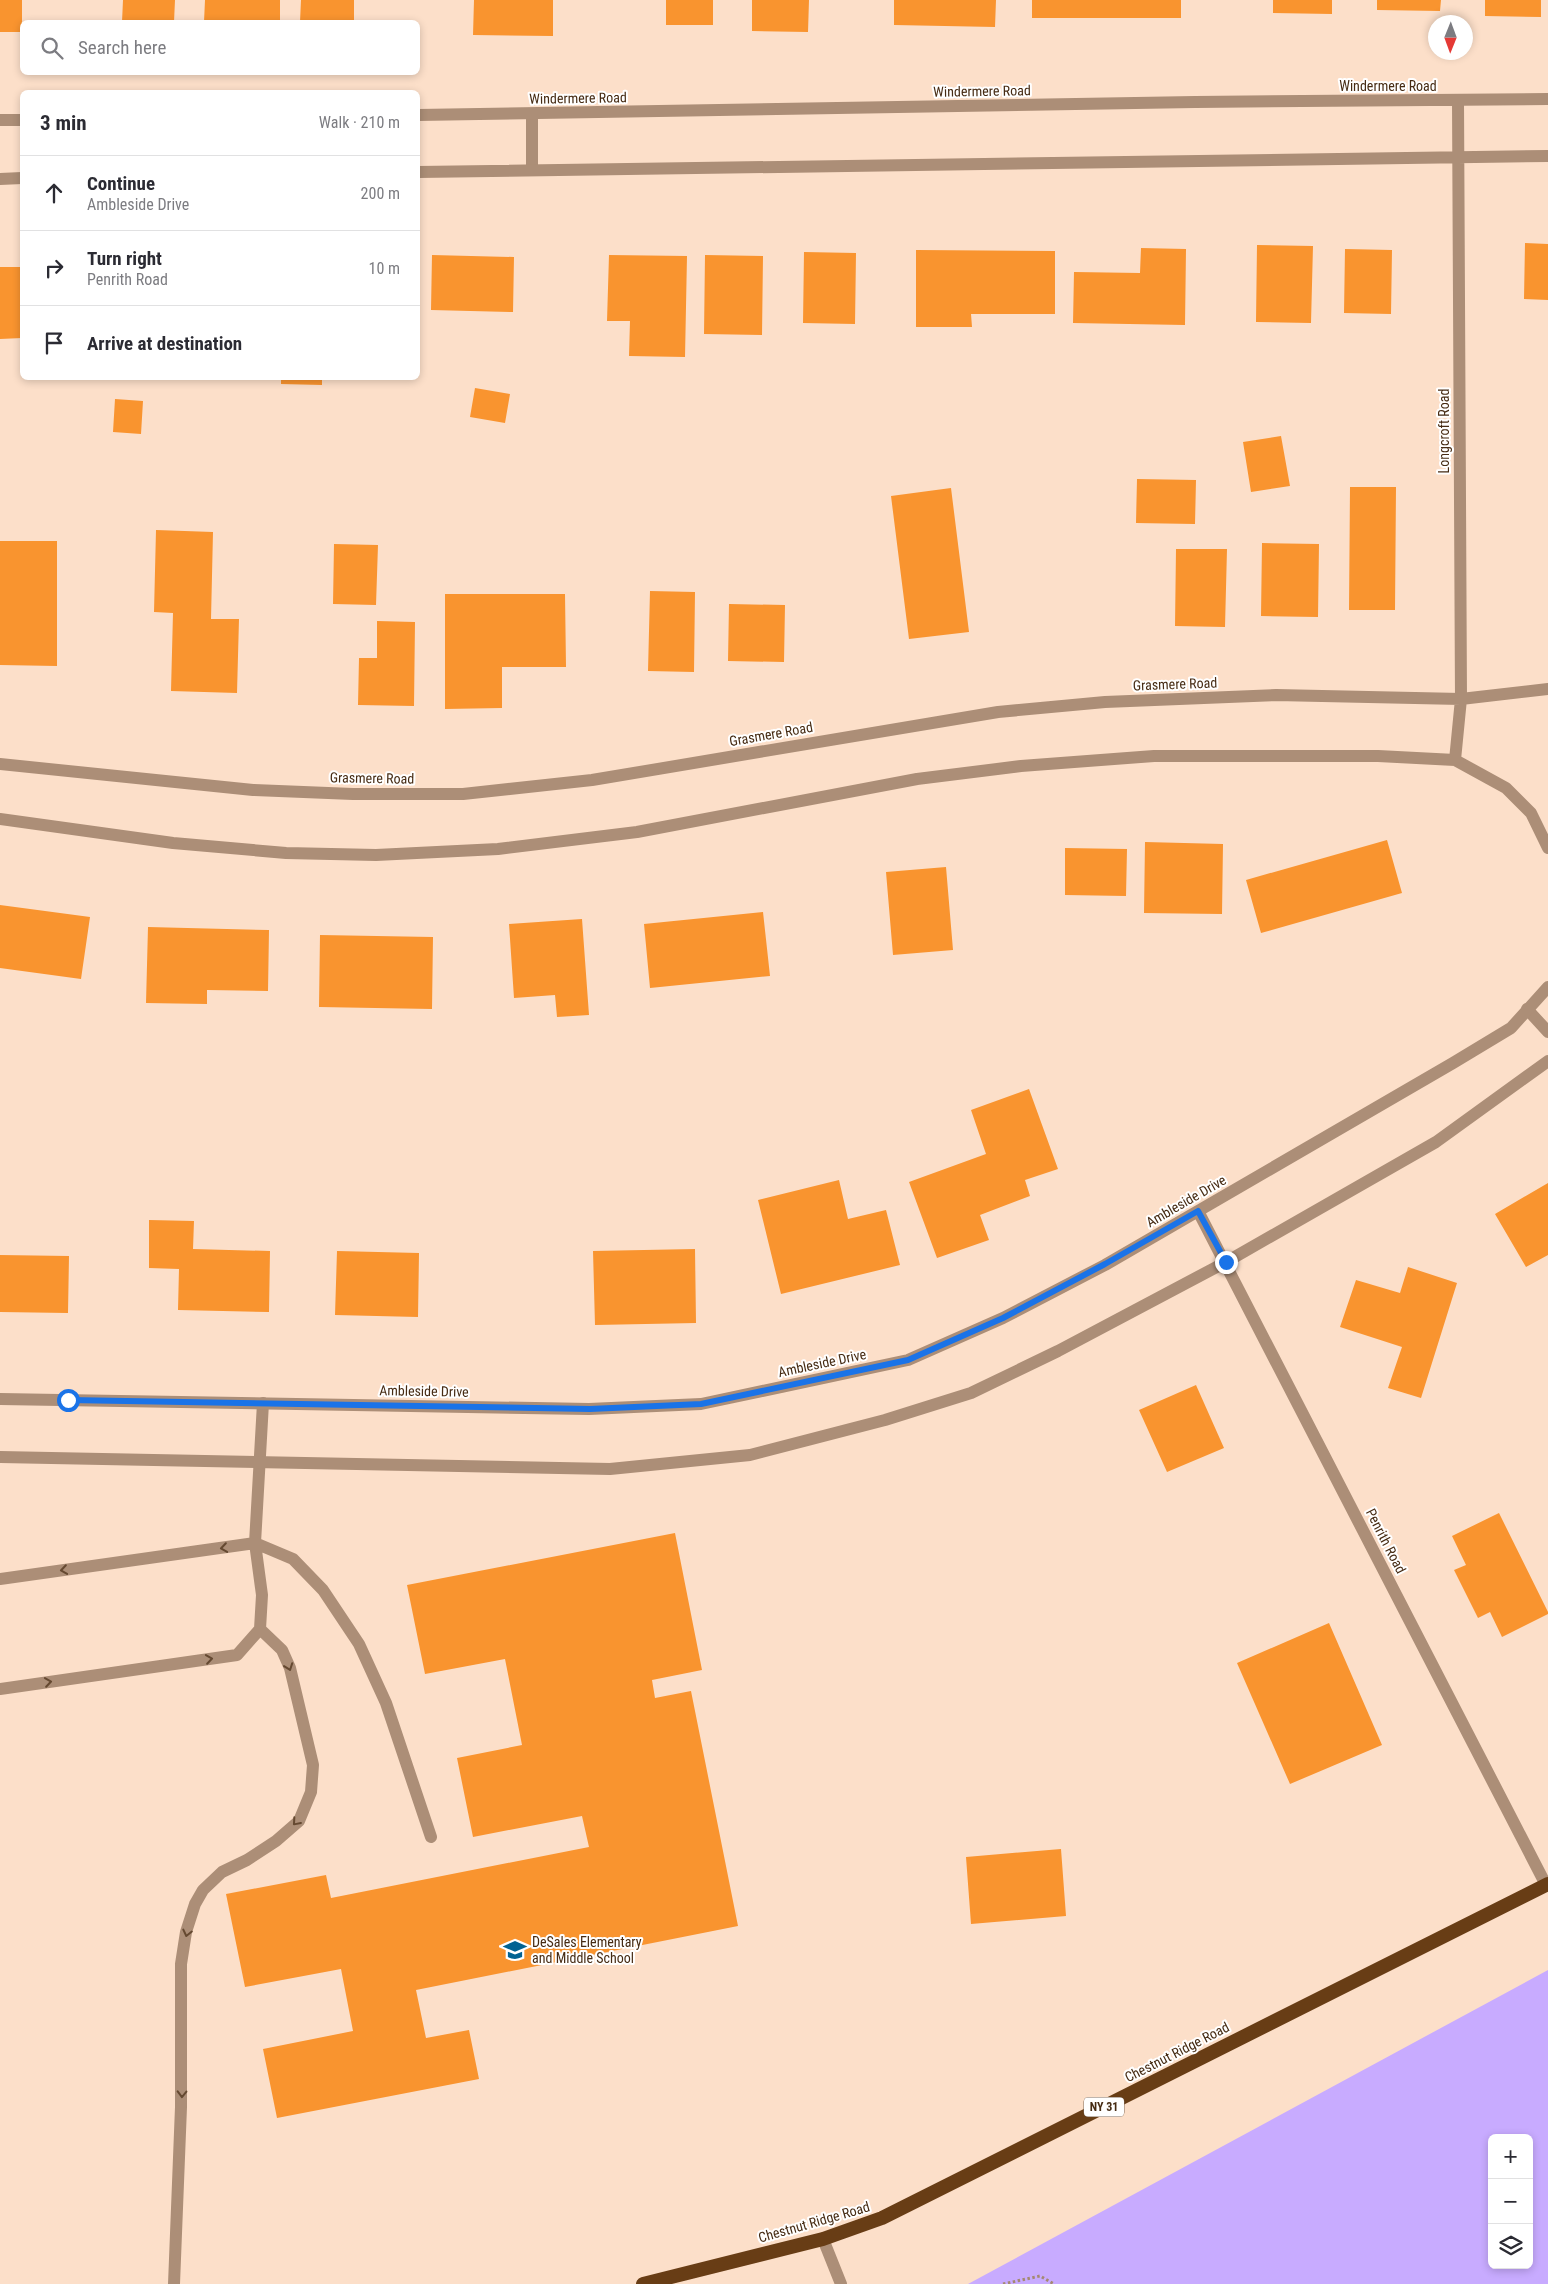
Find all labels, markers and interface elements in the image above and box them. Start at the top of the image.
north arrow [1428,15,1473,60]
search box [20,20,420,75]
icon: search [38,34,66,62]
text: Search here [78,36,166,59]
street label: Windermere Road [1339,78,1437,94]
street label: Windermere Road [933,82,1031,100]
street label: Windermere Road [529,89,627,107]
text: 3 min [40,111,87,135]
text: Walk · 210 m [319,113,400,132]
text: Continue [87,172,155,195]
icon: ahead [40,179,68,207]
text: 200 m [361,184,400,203]
text: Ambleside Drive [87,195,189,214]
text: Turn right [87,247,162,270]
icon: right [40,254,68,282]
text: 10 m [368,259,400,278]
text: Penrith Road [87,270,168,289]
icon: arrive [40,329,68,357]
text: Arrive at destination [87,332,242,355]
street label: Longcroft Road [1436,389,1452,473]
street label: Grasmere Road [1133,675,1217,693]
street label: Grasmere Road [728,719,814,749]
street label: Grasmere Road [330,769,414,787]
street label: Ambleside Drive [1143,1171,1229,1230]
route end [1215,1251,1238,1274]
street label: Ambleside Drive [777,1346,868,1380]
street label: Ambleside Drive [379,1382,469,1400]
route start [57,1389,80,1412]
street label: Penrith Road [1363,1506,1409,1576]
one-way arrow [220,1542,229,1552]
one-way arrow [59,1564,67,1575]
one-way arrow [205,1654,213,1665]
one-way arrow [283,1662,293,1670]
one-way arrow [45,1677,53,1688]
one-way arrow [293,1816,302,1825]
one-way arrow [182,1928,193,1937]
place label: DeSales Elementary and Middle School [532,1934,642,1966]
school or university icon: DeSales Elementary and Middle School [502,1937,528,1963]
street label: Chestnut Ridge Road [1122,2019,1232,2085]
one-way arrow [176,2091,187,2099]
road number: NY 31 [1084,2098,1124,2116]
map controls [1488,2134,1533,2269]
button: + [1488,2134,1533,2179]
button: − [1488,2179,1533,2224]
street label: Chestnut Ridge Road [756,2198,872,2246]
button: layers [1488,2224,1533,2269]

